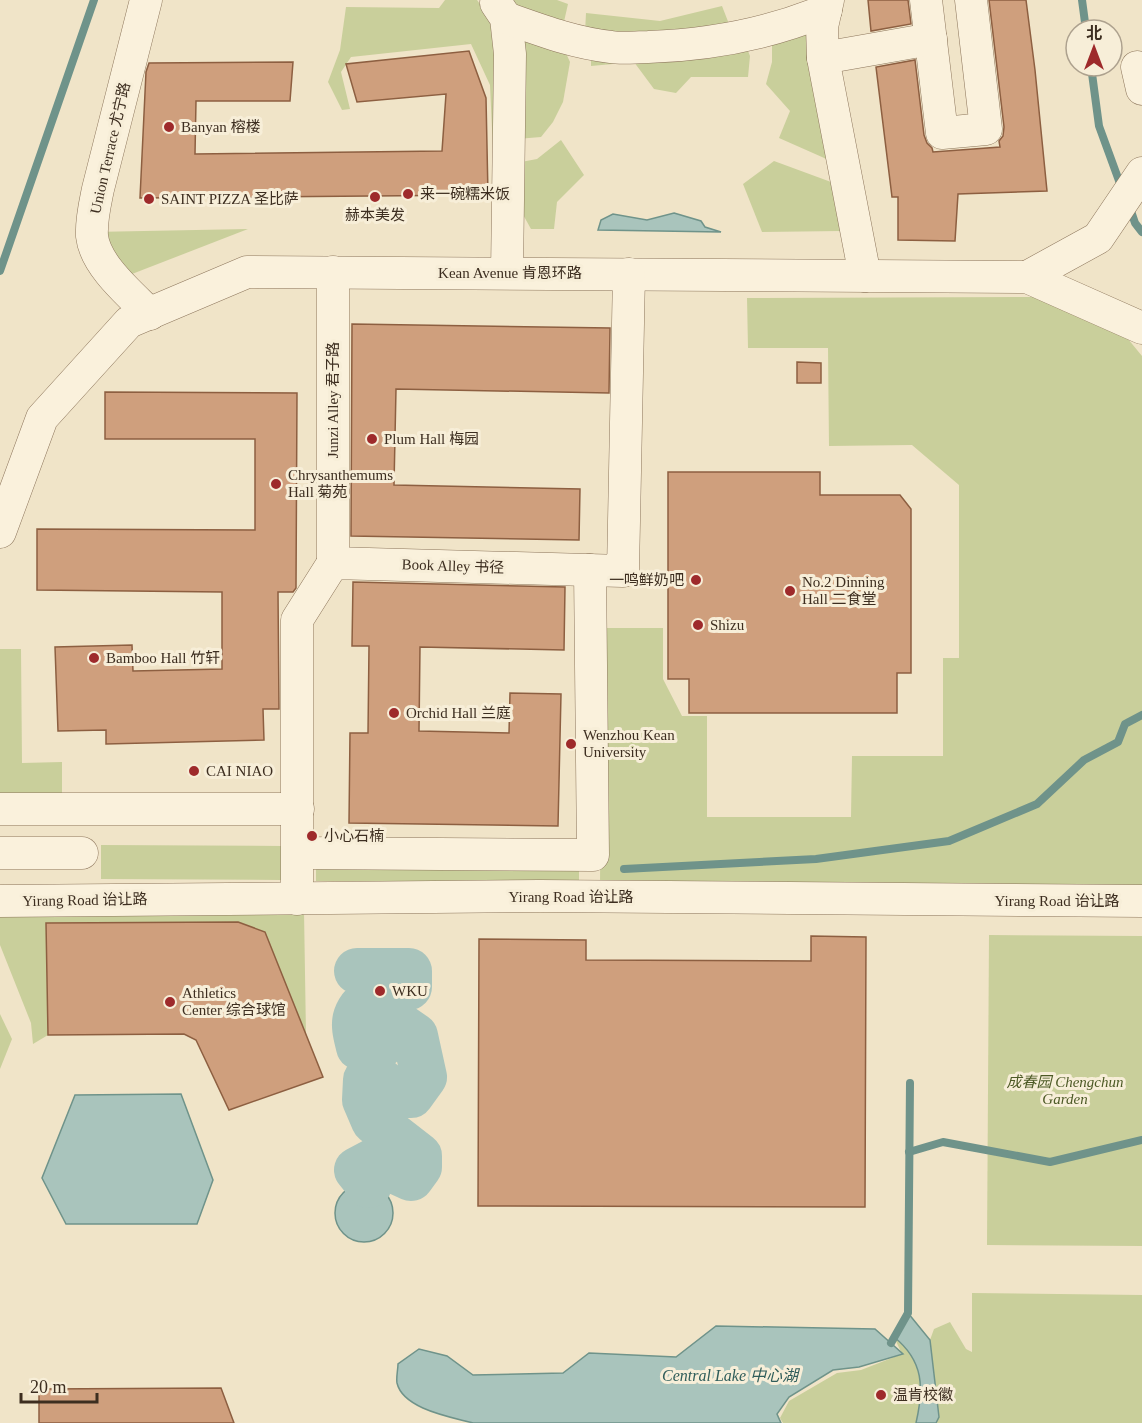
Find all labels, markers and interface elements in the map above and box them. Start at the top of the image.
north arrow [1064,18,1124,78]
text: 北 [1086,25,1102,42]
street label: Union Terrace 尤宁路 [87,81,133,215]
place label: Banyan 榕楼 [181,118,261,135]
marker: Banyan 榕楼 [162,120,176,134]
place label: 来一碗糯米饭 [420,186,510,202]
marker: 来一碗糯米饭 [401,187,415,201]
marker: 赫本美发 [368,190,382,204]
place label: SAINT PIZZA 圣比萨 [161,191,299,207]
marker: SAINT PIZZA 圣比萨 [142,192,156,206]
place label: 赫本美发 [345,207,405,223]
street label: Kean Avenue 肯恩环路 [438,265,582,281]
street label: Junzi Alley 君子路 [325,342,341,458]
place label: Plum Hall 梅园 [384,431,479,447]
marker: Plum Hall 梅园 [365,432,379,446]
place label: Chrysanthemums Hall 菊苑 [288,467,393,500]
marker: Chrysanthemums Hall 菊苑 [269,477,283,491]
street label: Book Alley 书径 [401,556,505,576]
place label: 一鸣鲜奶吧 [609,571,684,588]
marker: 一鸣鲜奶吧 [689,573,703,587]
place label: No.2 Dinning Hall 二食堂 [802,574,885,607]
marker: No.2 Dinning Hall 二食堂 [783,584,797,598]
place label: Shizu [710,617,745,633]
marker: Shizu [691,618,705,632]
place label: Bamboo Hall 竹轩 [106,650,220,666]
marker: Bamboo Hall 竹轩 [87,651,101,665]
place label: Orchid Hall 兰庭 [406,705,511,721]
marker: Orchid Hall 兰庭 [387,706,401,720]
place label: Wenzhou Kean University [583,727,675,760]
marker: Wenzhou Kean University [564,737,578,751]
place label: CAI NIAO [206,763,273,779]
marker: CAI NIAO [187,764,201,778]
place label: 小心石楠 [324,827,384,844]
marker: 小心石楠 [305,829,319,843]
street label: Yirang Road 诒让路 [509,889,634,905]
street label: Yirang Road 诒让路 [22,891,148,909]
street label: Yirang Road 诒让路 [995,893,1120,909]
place label: WKU [392,983,428,999]
marker: WKU [373,984,387,998]
place label: Athletics Center 综合球馆 [182,985,286,1018]
marker: Athletics Center 综合球馆 [163,995,177,1009]
park label: 成春园 Chengchun Garden [1006,1074,1124,1107]
scale bar [21,1366,98,1404]
water label: Central Lake 中心湖 [662,1367,801,1384]
text: 20 m [30,1377,67,1397]
place label: 温肯校徽 [893,1386,953,1403]
marker: 温肯校徽 [874,1388,888,1402]

